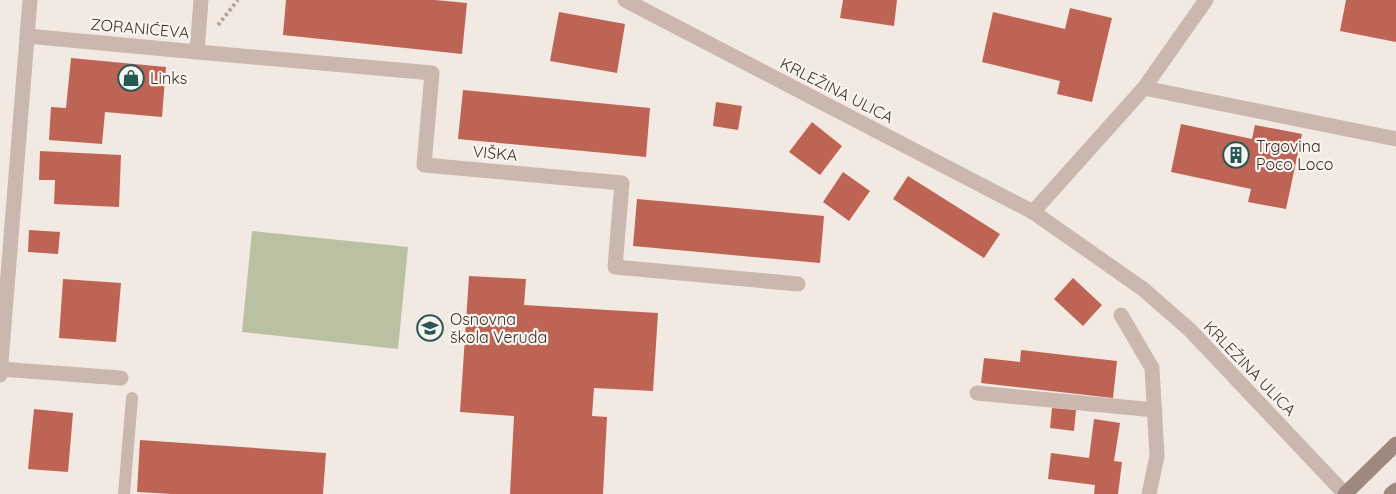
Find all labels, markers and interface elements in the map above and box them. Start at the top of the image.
street label: ZORANIĆEVA [90,14,190,42]
street label: KRLEŽINA ULICA [777,53,897,127]
shop icon: Links [116,63,146,93]
place label: Links [150,68,187,88]
place label: Trgovina Poco Loco [1256,136,1334,174]
building icon: Trgovina Poco Loco [1221,140,1251,170]
street label: VIŠKA [472,141,518,165]
place label: Osnovna škola Veruda [450,309,547,347]
school or university icon: Osnovna škola Veruda [415,313,445,343]
street label: KRLEŽINA ULICA [1200,316,1300,420]

